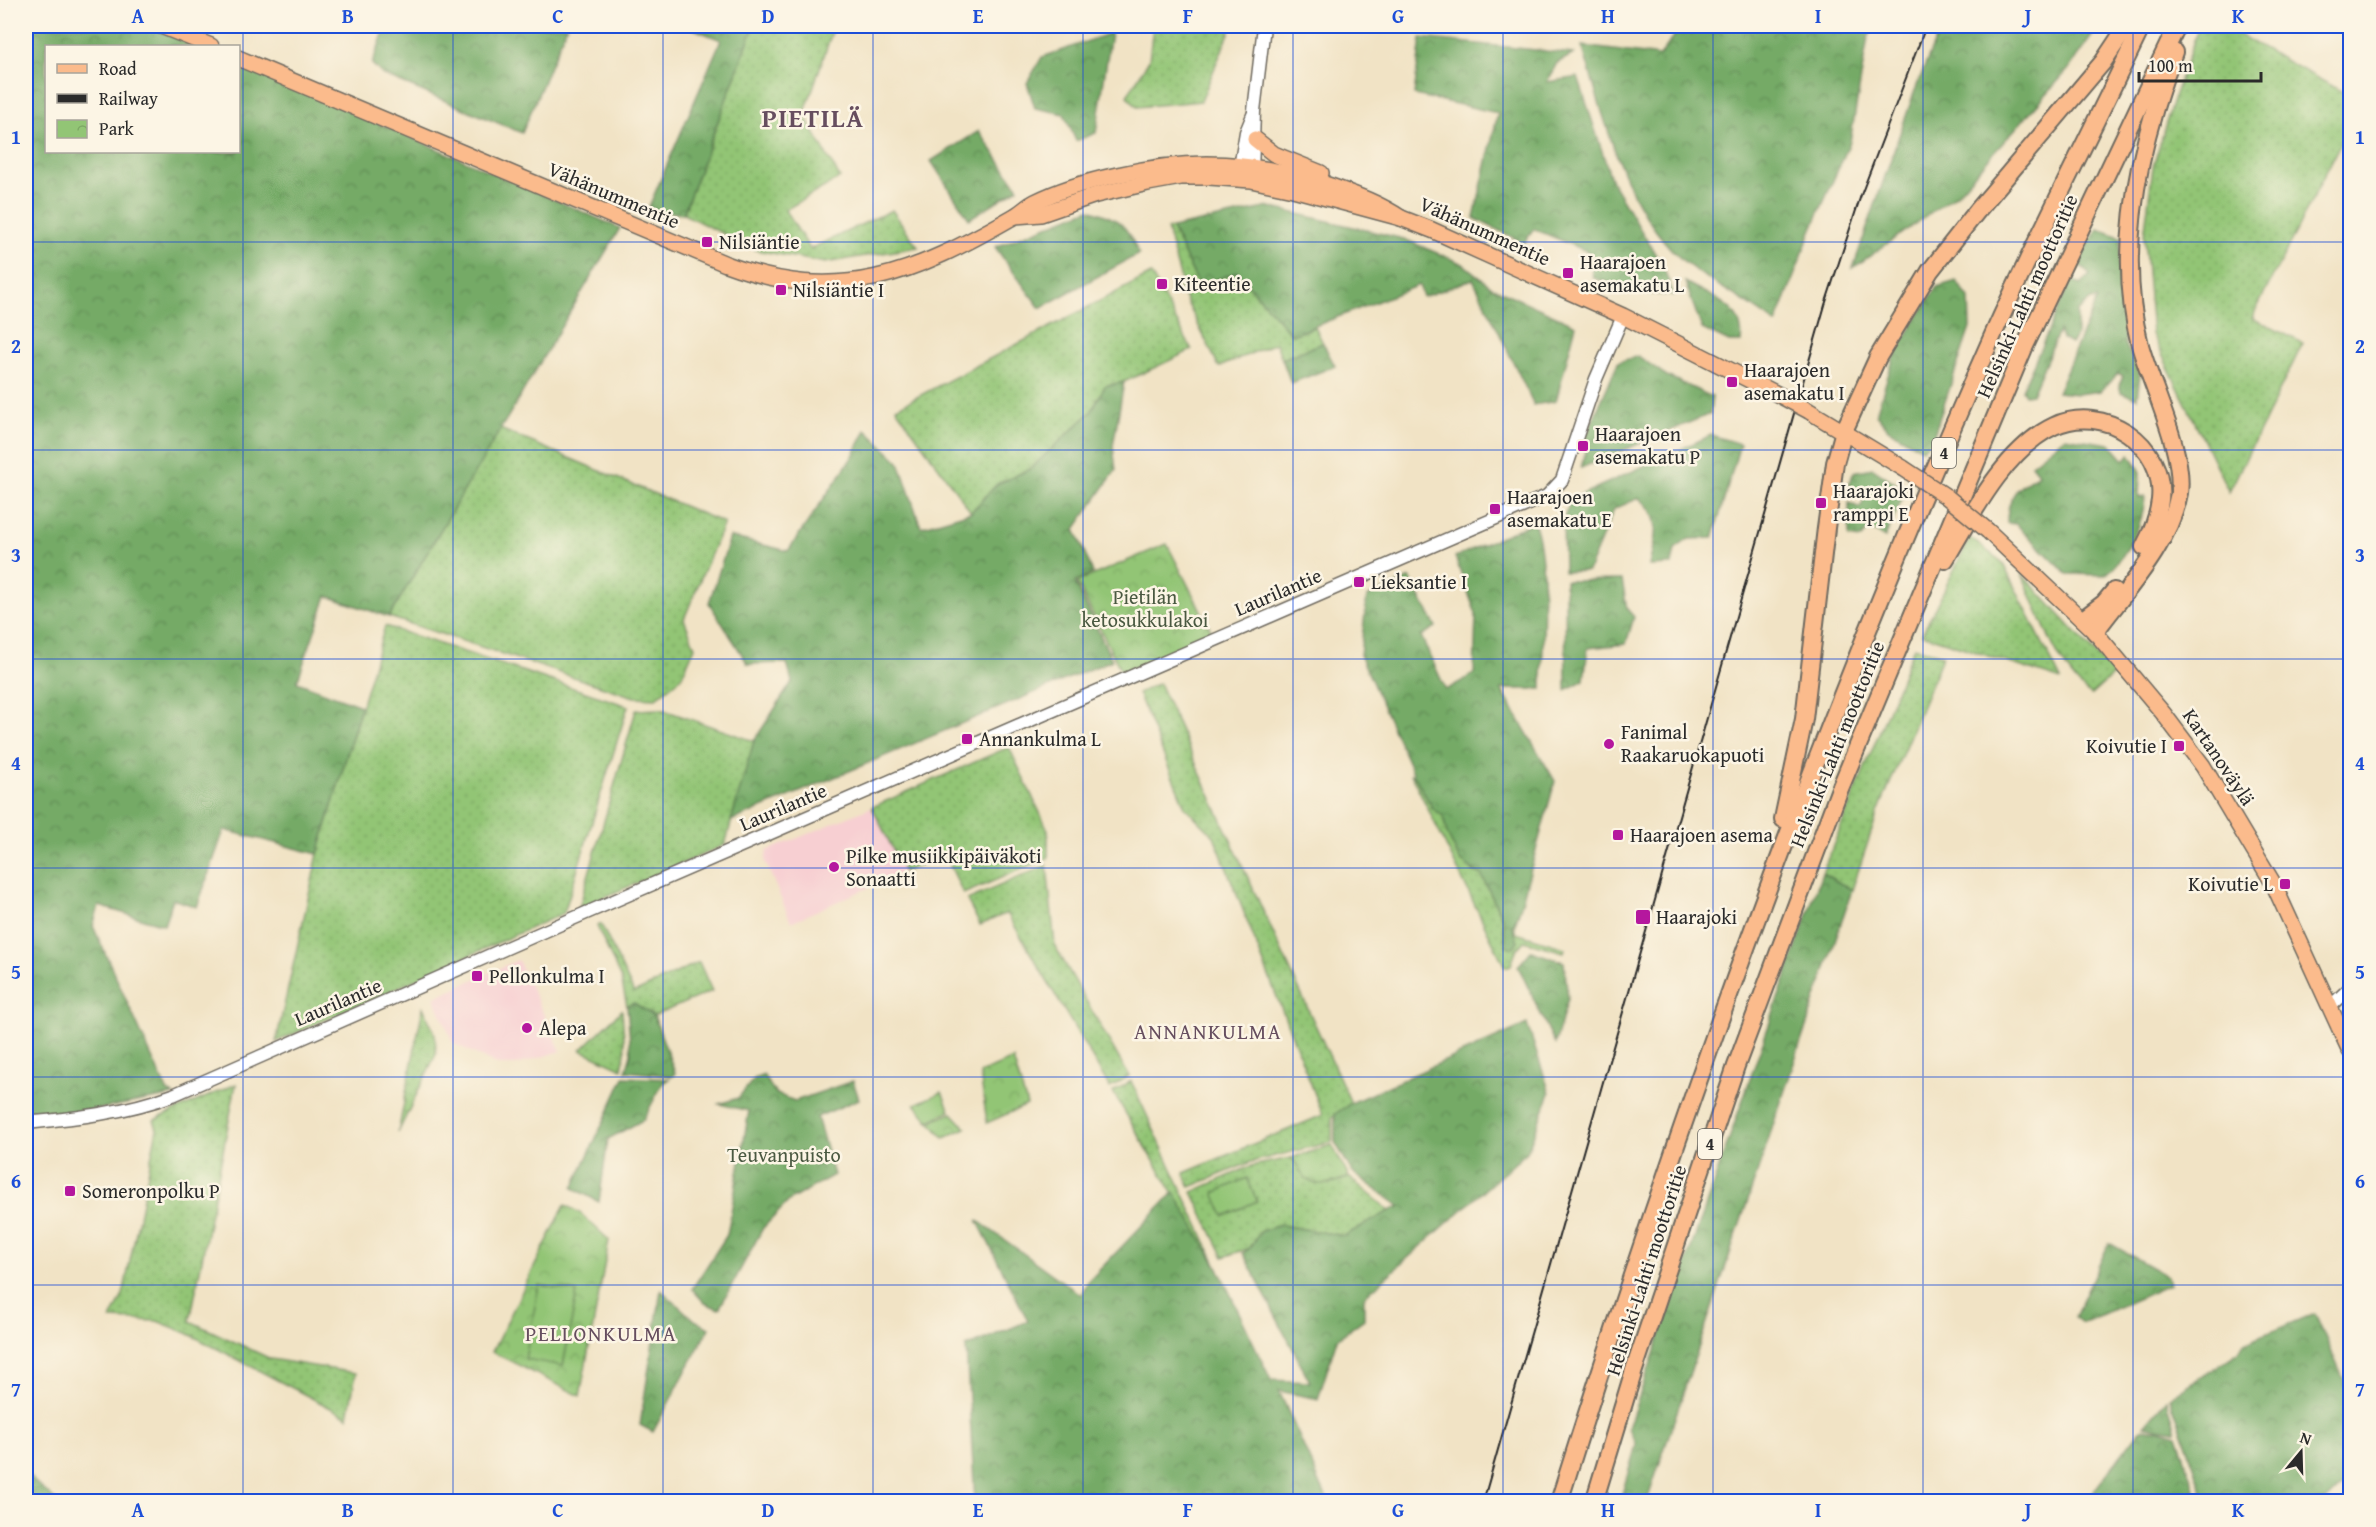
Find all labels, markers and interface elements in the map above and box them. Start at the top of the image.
text: A [132,1,145,30]
text: B [342,1,354,30]
text: C [552,1,564,30]
text: D [761,1,775,30]
text: E [973,1,984,30]
text: F [1183,1,1193,30]
text: G [1392,1,1404,30]
text: H [1601,1,1615,30]
text: I [1815,1,1821,30]
text: J [2022,1,2032,30]
text: K [2232,1,2245,30]
legend [45,45,240,153]
scale bar [2139,45,2260,83]
text: 100 m [2148,52,2193,79]
text: Road [99,55,137,82]
text: Railway [99,85,158,112]
district label: PIETILÄ [762,98,864,137]
text: Park [99,115,135,142]
text: 1 [11,122,21,151]
text: 1 [2355,122,2365,151]
street label: Vähänummentie [544,154,685,235]
street label: Vähänummentie [1415,189,1555,272]
street label: Helsinki-Lahti moottoritie [1969,189,2085,402]
place label: Nilsiäntie [719,227,800,256]
marker: Nilsiäntie [700,235,714,249]
place label: Haarajoen asemakatu L [1580,247,1684,299]
marker: Haarajoen asemakatu L [1561,266,1575,280]
place label: Kiteentie [1174,269,1251,298]
place label: Nilsiäntie I [793,275,884,304]
marker: Kiteentie [1155,277,1169,291]
marker: Nilsiäntie I [774,283,788,297]
text: 2 [11,331,21,360]
text: 2 [2355,331,2365,360]
place label: Haarajoen asemakatu I [1744,355,1845,407]
marker: Haarajoen asemakatu I [1725,375,1739,389]
place label: Haarajoen asemakatu P [1595,419,1700,471]
road number: 4 [1932,438,1956,468]
marker: Haarajoen asemakatu P [1576,439,1590,453]
place label: Haarajoki ramppi E [1833,476,1914,528]
place label: Haarajoen asemakatu E [1507,482,1612,534]
marker: Haarajoki ramppi E [1814,496,1828,510]
marker: Haarajoen asemakatu E [1488,502,1502,516]
text: 3 [11,540,21,569]
text: 3 [2355,540,2365,569]
street label: Laurilantie [1230,560,1326,623]
place label: Lieksantie I [1371,567,1467,596]
marker: Lieksantie I [1352,575,1366,589]
park label: Pietilän ketosukkulakoi [1082,582,1209,634]
street label: Helsinki-Lahti moottoritie [1782,636,1891,851]
street label: Kartanoväylä [2176,702,2263,812]
place label: Fanimal Raakaruokapuoti [1621,717,1765,769]
place label: Annankulma L [979,724,1101,753]
place label: Koivutie I [2086,731,2167,760]
marker: Annankulma L [960,732,974,746]
marker: Fanimal Raakaruokapuoti [1602,737,1616,751]
marker: Koivutie I [2172,739,2186,753]
text: 4 [11,748,21,777]
text: 4 [2355,748,2365,777]
street label: Laurilantie [735,775,831,838]
place label: Haarajoen asema [1630,820,1773,849]
marker: Haarajoen asema [1611,828,1625,842]
place label: Pilke musiikkipäiväkoti Sonaatti [846,841,1042,893]
marker: Pilke musiikkipäiväkoti Sonaatti [827,860,841,874]
place label: Koivutie L [2188,869,2273,898]
marker: Koivutie L [2278,877,2292,891]
place label: Haarajoki [1656,902,1737,931]
marker: Haarajoki [1634,908,1652,926]
text: 5 [11,957,21,986]
text: 5 [2355,957,2365,986]
place label: Pellonkulma I [489,961,605,990]
marker: Pellonkulma I [470,969,484,983]
street label: Laurilantie [290,970,386,1033]
place label: Alepa [539,1013,587,1042]
district label: ANNANKULMA [1134,1016,1282,1047]
marker: Alepa [520,1021,534,1035]
road number: 4 [1698,1129,1722,1159]
park label: Teuvanpuisto [727,1140,841,1169]
street label: Helsinki-Lahti moottoritie [1598,1161,1693,1379]
text: 6 [11,1166,21,1195]
text: 6 [2355,1166,2365,1195]
place label: Someronpolku P [82,1176,220,1205]
marker: Someronpolku P [63,1184,77,1198]
district label: PELLONKULMA [525,1318,677,1349]
text: 7 [11,1374,21,1403]
text: 7 [2355,1374,2365,1403]
north arrow [2271,1422,2331,1482]
text: N [2297,1425,2315,1451]
text: A [132,1495,145,1524]
text: B [342,1495,354,1524]
text: C [552,1495,564,1524]
text: D [761,1495,775,1524]
text: E [973,1495,984,1524]
text: F [1183,1495,1193,1524]
text: G [1392,1495,1404,1524]
text: H [1601,1495,1615,1524]
text: I [1815,1495,1821,1524]
text: J [2022,1495,2032,1524]
text: K [2232,1495,2245,1524]

